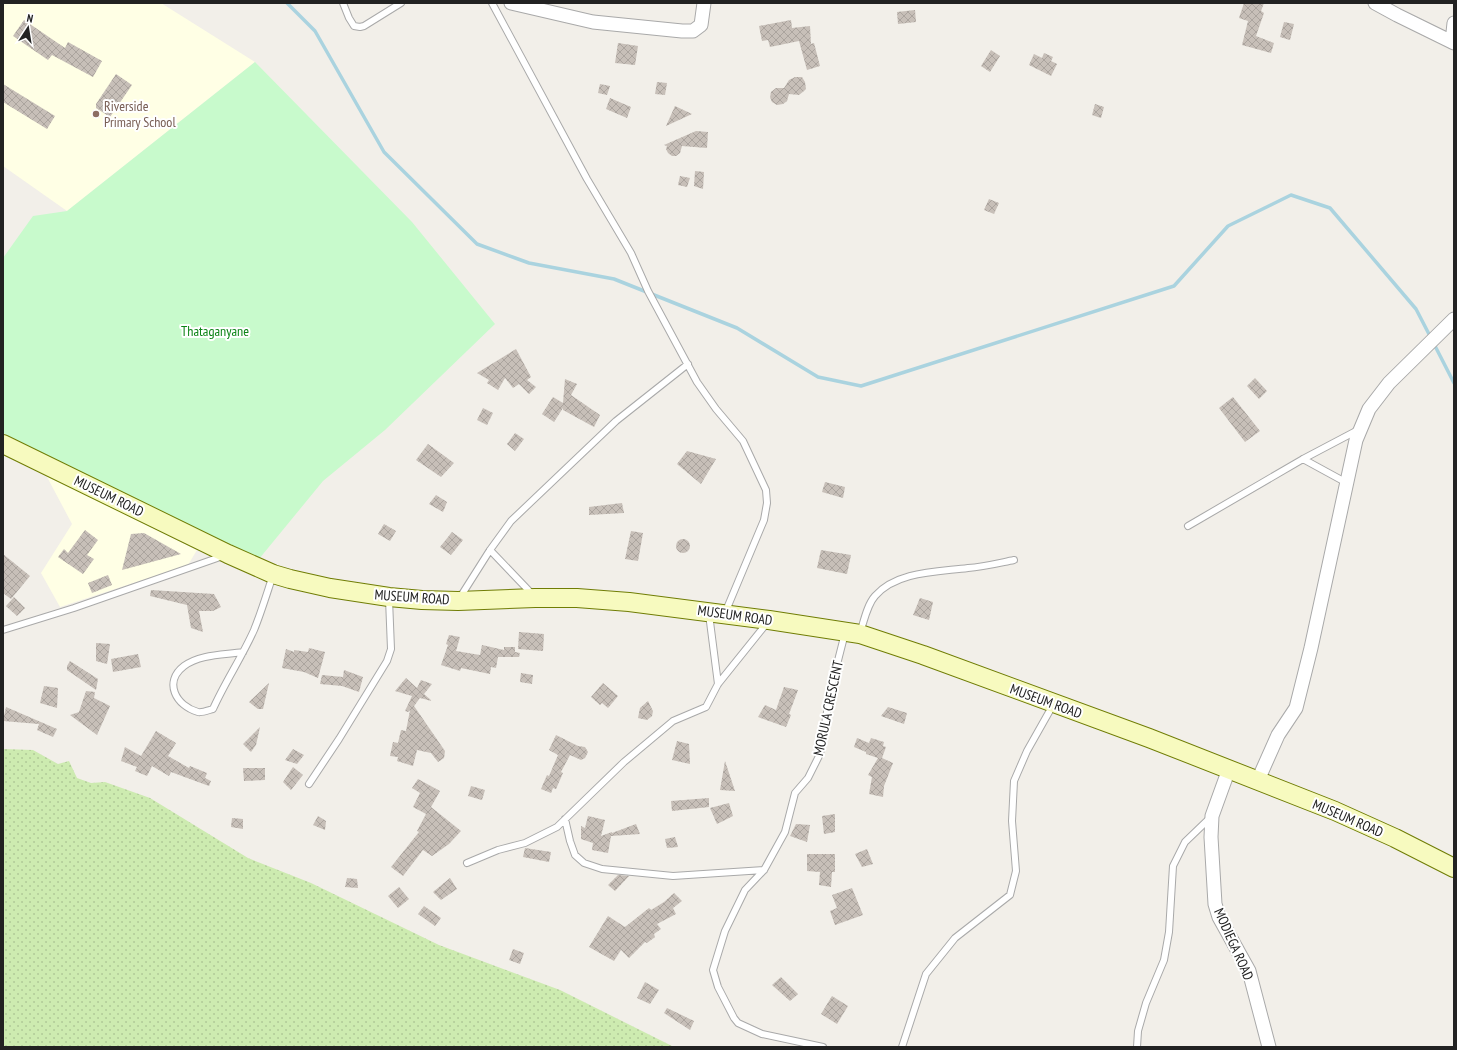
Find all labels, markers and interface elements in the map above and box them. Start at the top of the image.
north arrow [8,8,48,48]
text: N [26,11,34,26]
place label: Riverside Primary School [104,97,176,131]
marker: Riverside Primary School [91,109,101,119]
park label: Thataganyane [181,322,249,340]
street label: MUSEUM ROAD [71,471,147,521]
street label: MUSEUM ROAD [374,585,450,609]
street label: MUSEUM ROAD [697,601,773,629]
street label: MORULA CRESCENT [809,658,847,757]
street label: MUSEUM ROAD [1008,680,1084,722]
street label: MUSEUM ROAD [1310,795,1386,841]
street label: MODIEGA ROAD [1210,905,1258,983]

